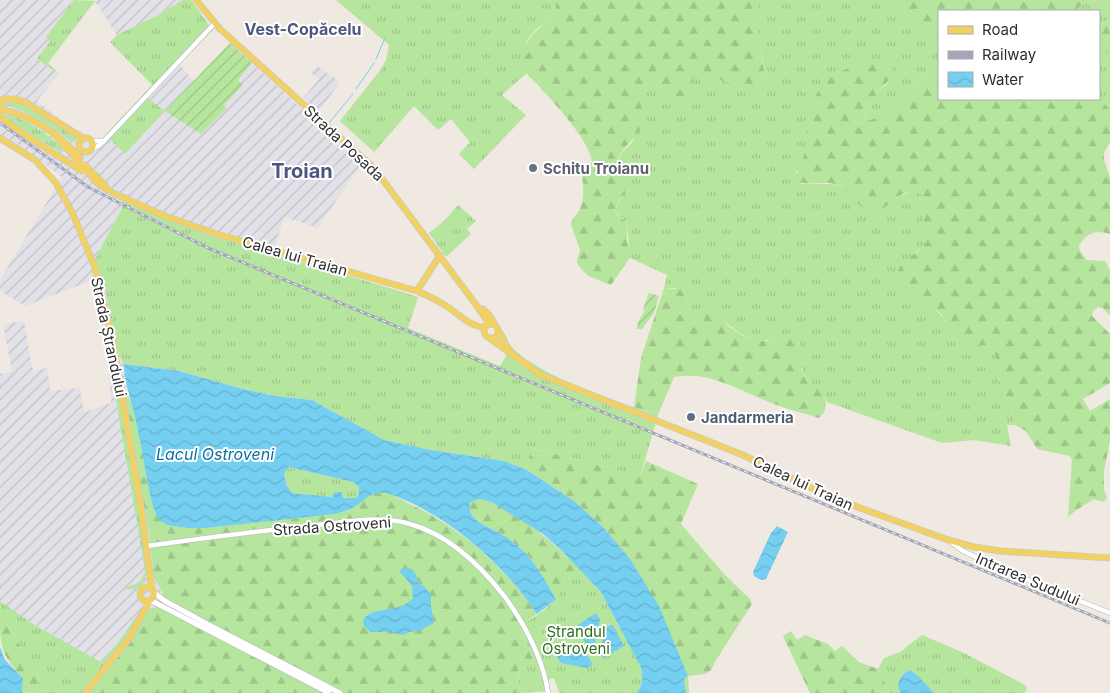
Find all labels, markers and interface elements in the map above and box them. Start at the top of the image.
legend [938,10,1100,100]
district label: Vest-Copăcelu [245,19,361,39]
text: Road [982,20,1018,39]
text: Railway [982,45,1037,64]
text: Water [982,70,1024,89]
street label: Strada Posada [300,101,388,185]
district label: Troian [271,159,333,183]
place label: Schitu Troianu [543,159,649,178]
marker: Schitu Troianu [527,162,539,174]
street label: Calea lui Traian [240,232,350,280]
street label: Strada Ștrandului [87,275,131,399]
place label: Jandarmeria [701,408,794,427]
marker: Jandarmeria [685,411,697,423]
water label: Lacul Ostroveni [156,444,275,464]
street label: Calea lui Traian [750,451,856,515]
street label: Strada Ostroveni [272,512,392,540]
street label: Intrarea Sudului [973,548,1083,610]
park label: Ștrandul Ostroveni [542,622,610,658]

